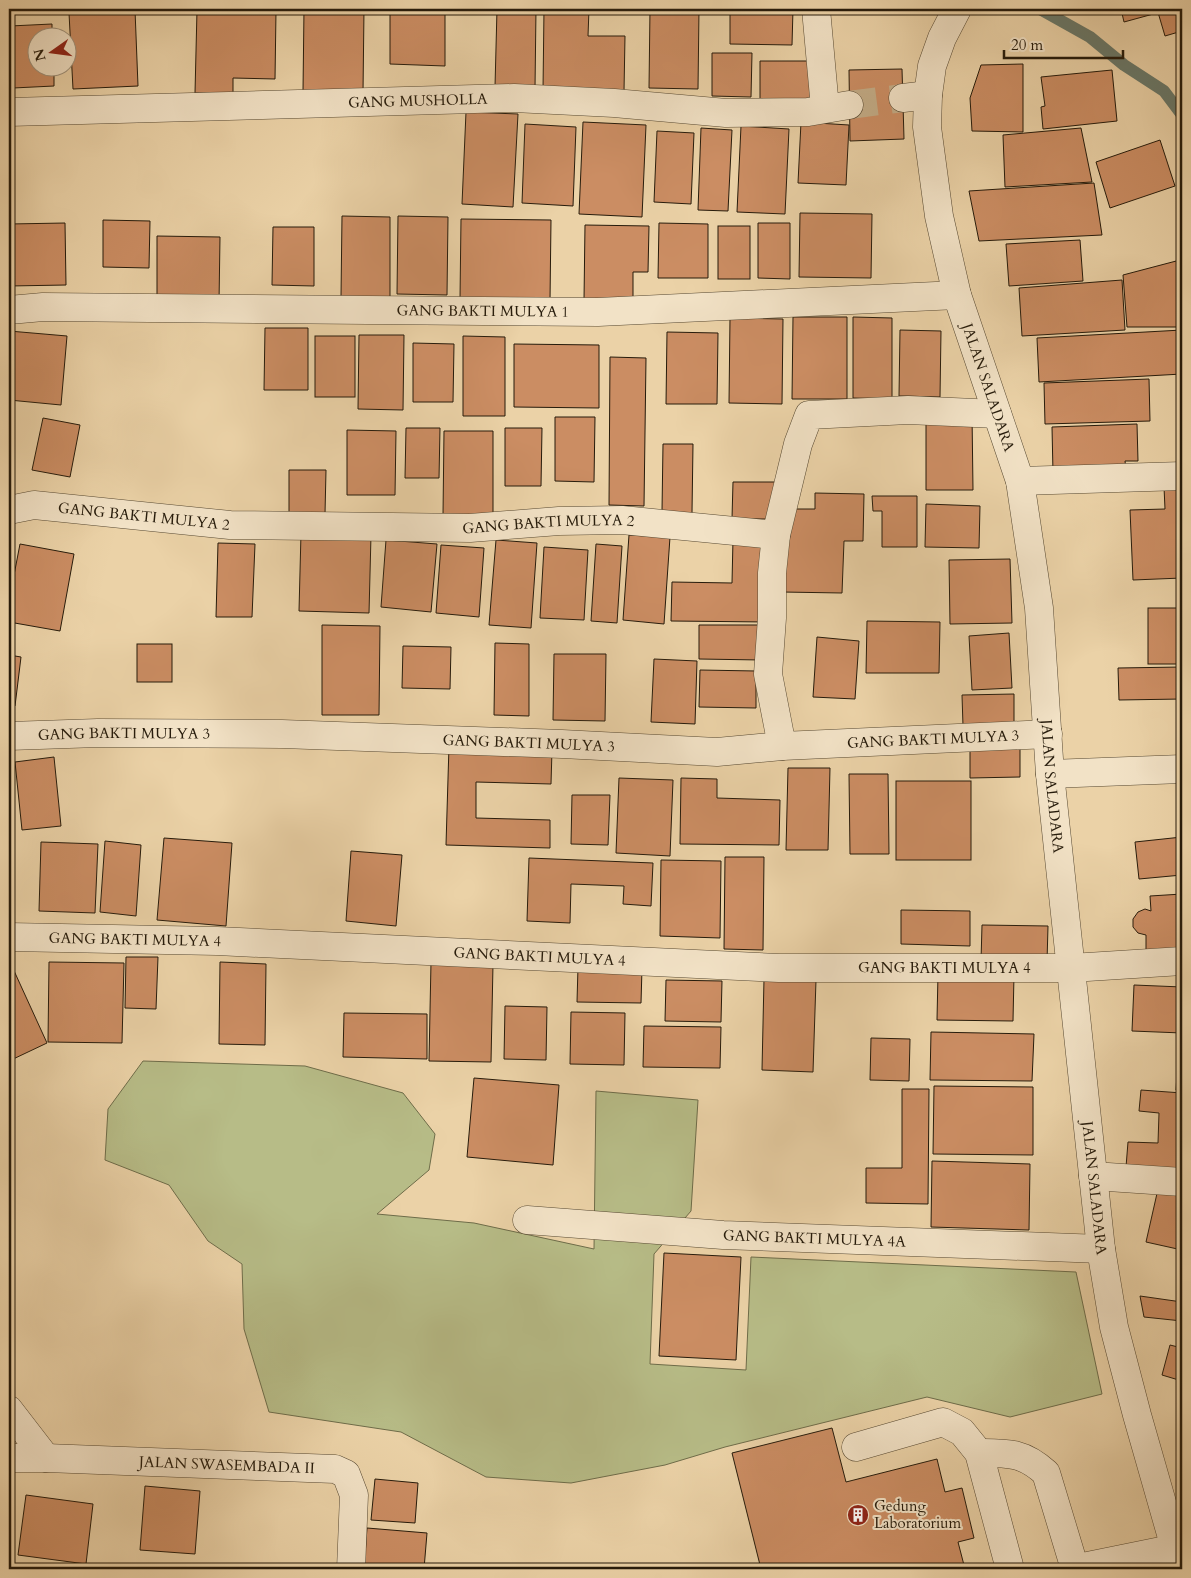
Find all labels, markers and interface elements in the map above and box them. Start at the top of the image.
north arrow [28,28,78,78]
scale bar [1004,28,1122,60]
text: 20 m [1011,35,1043,55]
text: N [29,47,51,63]
street label: GANG MUSHOLLA [348,89,488,113]
street label: GANG BAKTI MULYA 1 [397,300,569,322]
street label: JALAN SALADARA [957,319,1019,454]
street label: GANG BAKTI MULYA 2 [57,498,231,535]
street label: GANG BAKTI MULYA 2 [462,510,636,538]
street label: JALAN SALADARA [1036,717,1068,854]
street label: GANG BAKTI MULYA 3 [37,723,210,745]
street label: GANG BAKTI MULYA 3 [847,725,1020,753]
street label: GANG BAKTI MULYA 3 [442,730,615,757]
street label: GANG BAKTI MULYA 4 [49,928,222,951]
street label: GANG BAKTI MULYA 4 [453,942,627,971]
street label: GANG BAKTI MULYA 4 [858,958,1031,978]
street label: JALAN SALADARA [1077,1118,1112,1257]
street label: GANG BAKTI MULYA 4A [722,1225,907,1252]
street label: JALAN SWASEMBADA II [137,1451,315,1478]
place label: Gedung Laboratorium [874,1496,961,1533]
building icon: Gedung Laboratorium [846,1503,870,1527]

